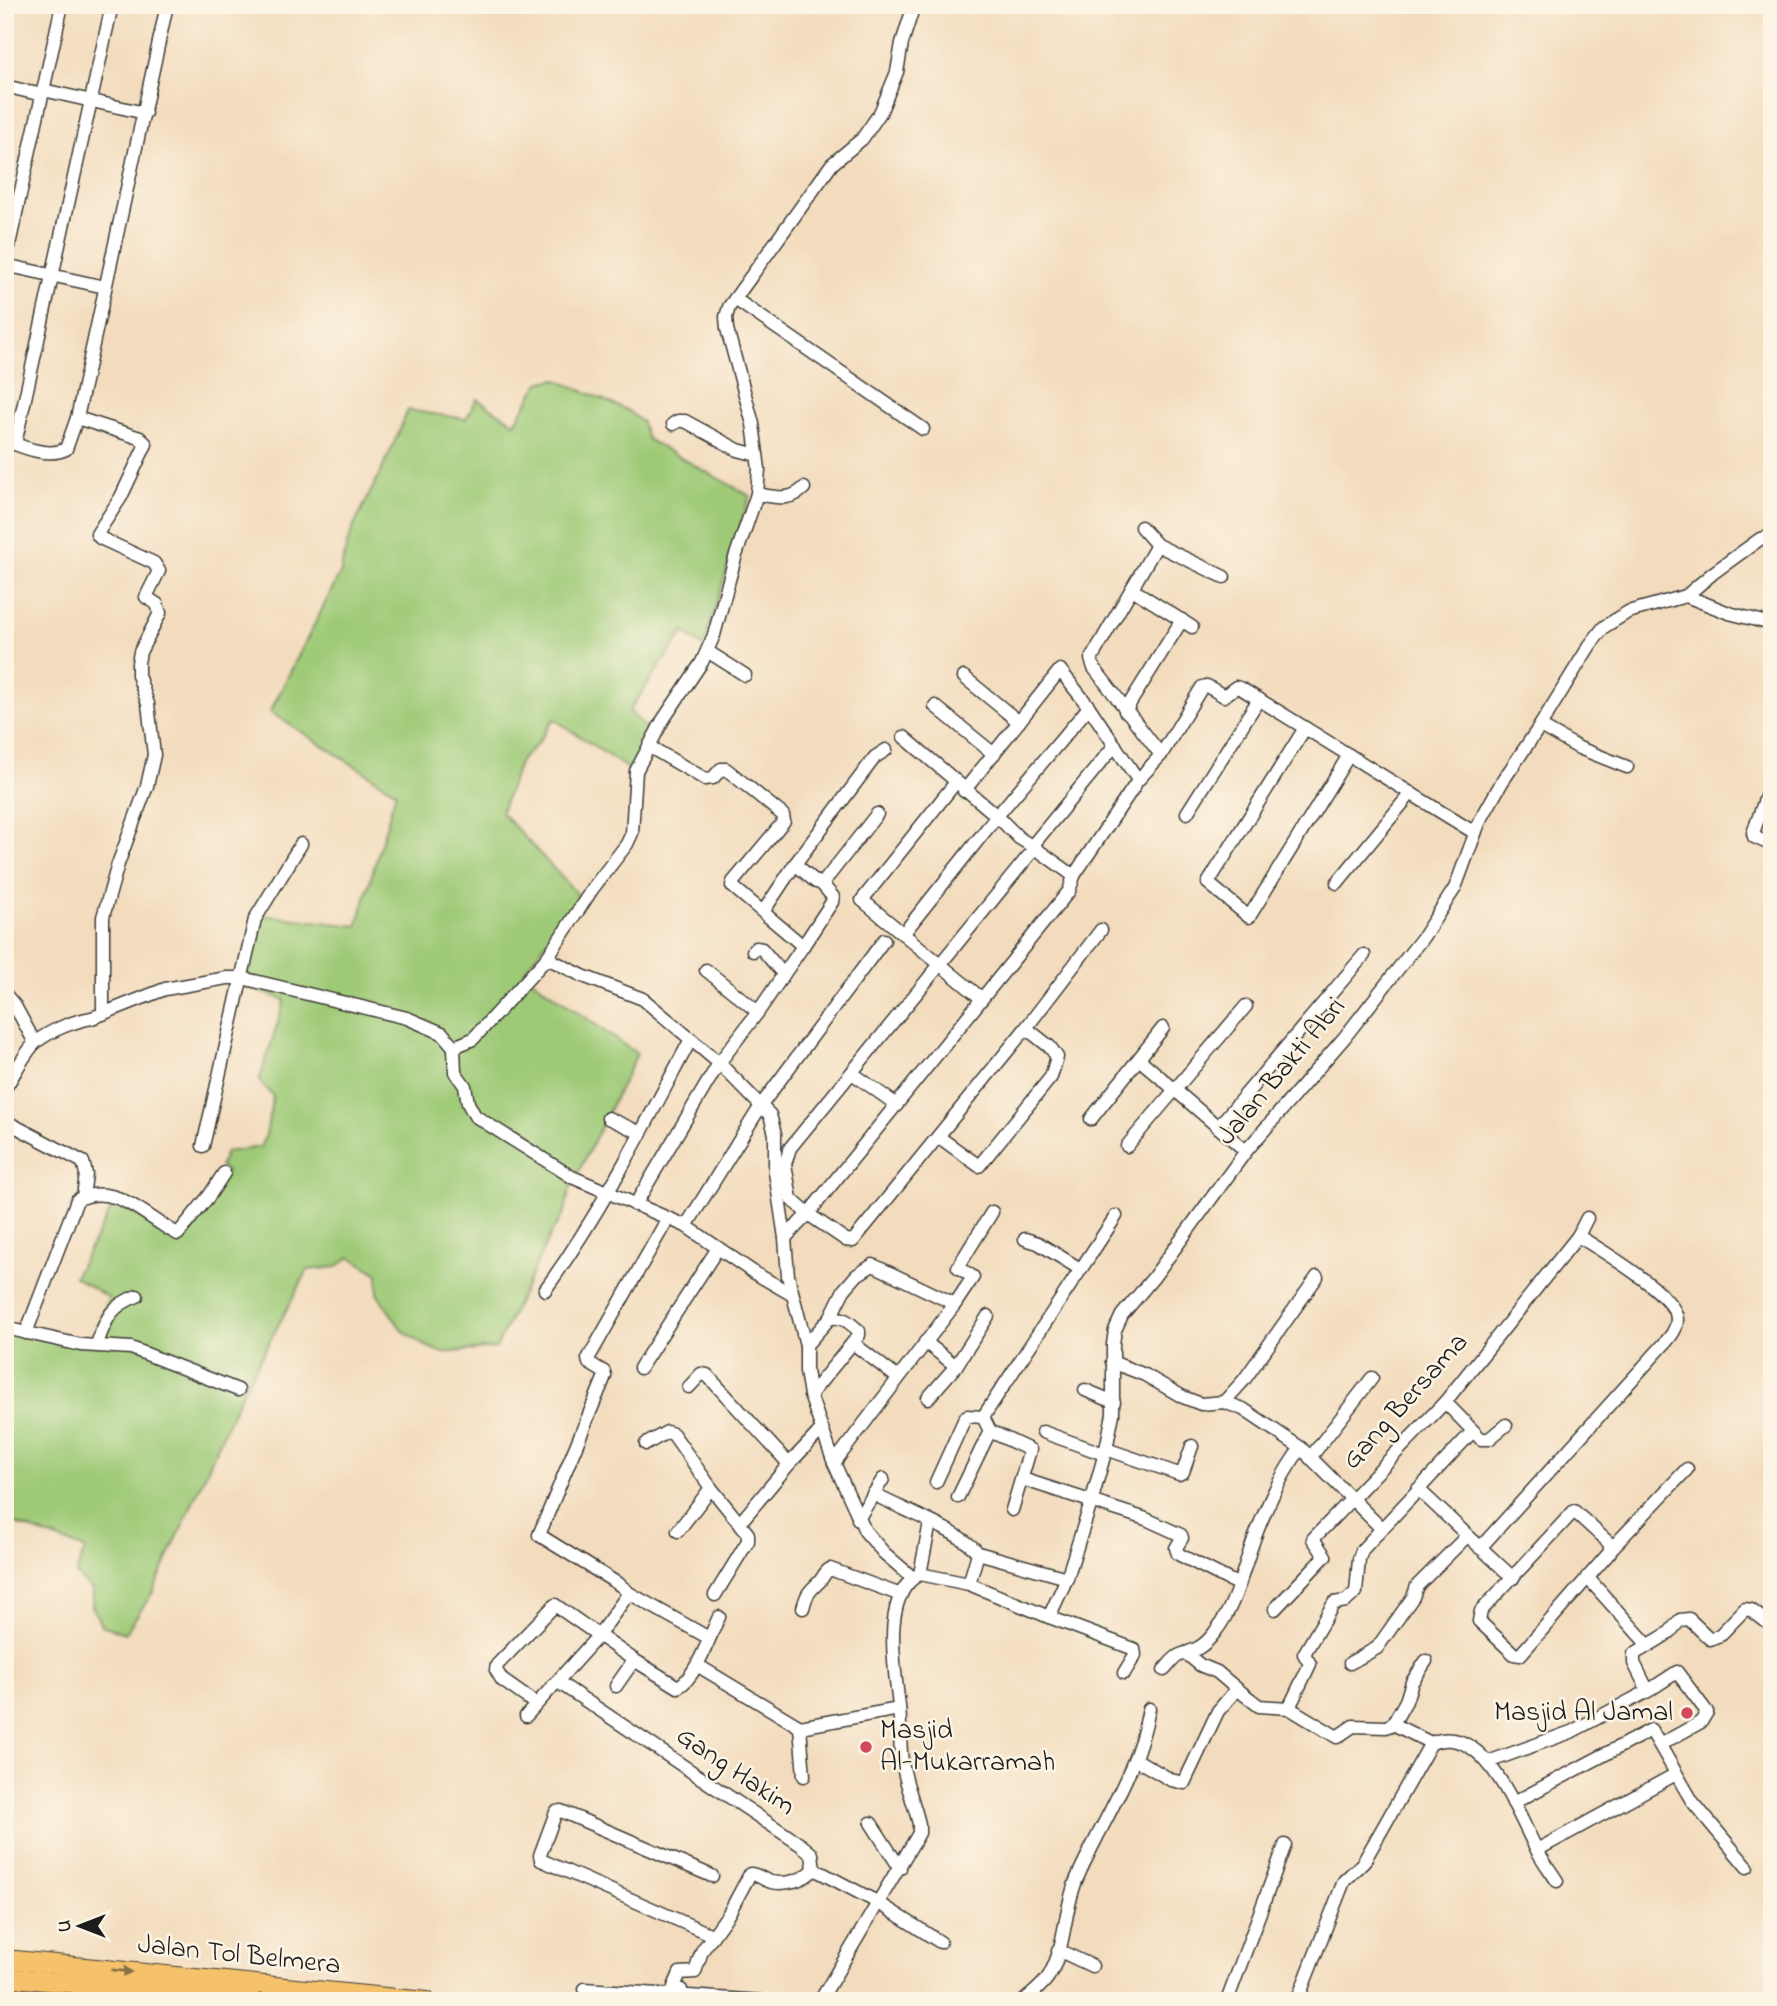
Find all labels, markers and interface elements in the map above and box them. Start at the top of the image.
street label: Jalan Bakti Abri [1208,989,1356,1155]
street label: Gang Bersama [1333,1324,1479,1480]
place label: Masjid Al Jamal [1494,1693,1673,1734]
marker: Masjid Al Jamal [1679,1705,1695,1721]
place label: Masjid Al-Mukarramah [880,1711,1055,1784]
street label: Gang Hakim [667,1717,803,1827]
marker: Masjid Al-Mukarramah [858,1739,874,1755]
north arrow [46,1890,116,1960]
text: U [52,1920,79,1932]
street label: Jalan Tol Belmera [135,1925,343,1987]
one-way arrow [111,1966,133,1977]

